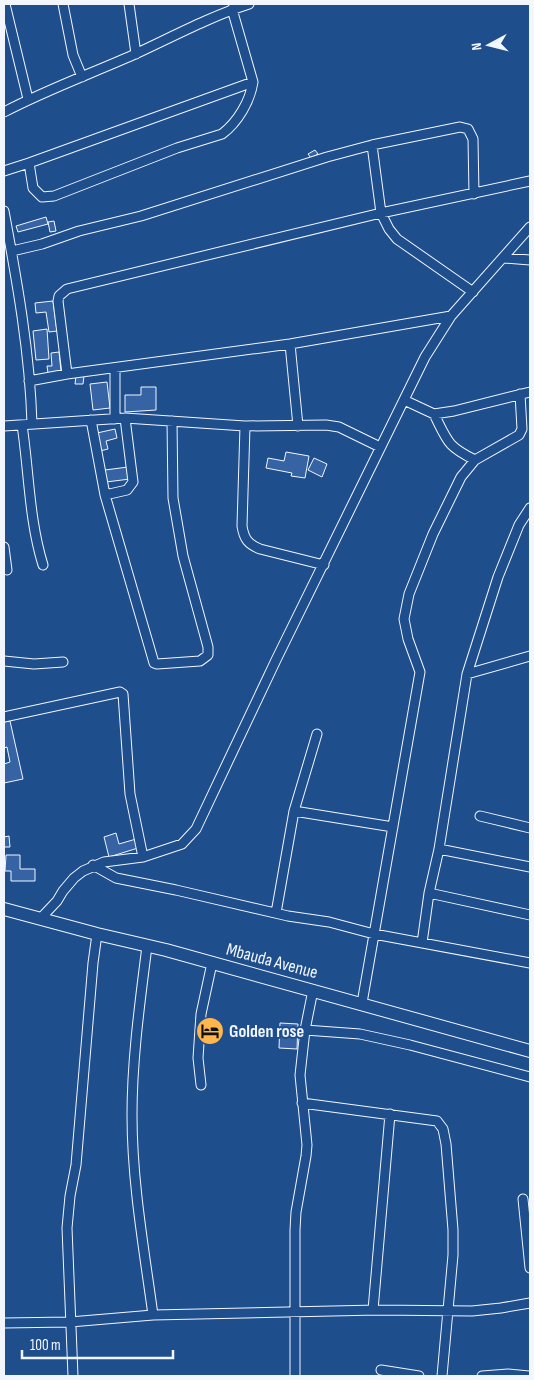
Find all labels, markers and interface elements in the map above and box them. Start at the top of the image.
north arrow [464,20,514,70]
text: N [468,42,485,51]
street label: Mbauda Avenue [224,939,320,983]
hotel icon: Golden rose [195,1016,225,1046]
place label: Golden rose [229,1021,304,1042]
scale bar [22,1328,174,1360]
text: 100 m [30,1336,61,1355]

